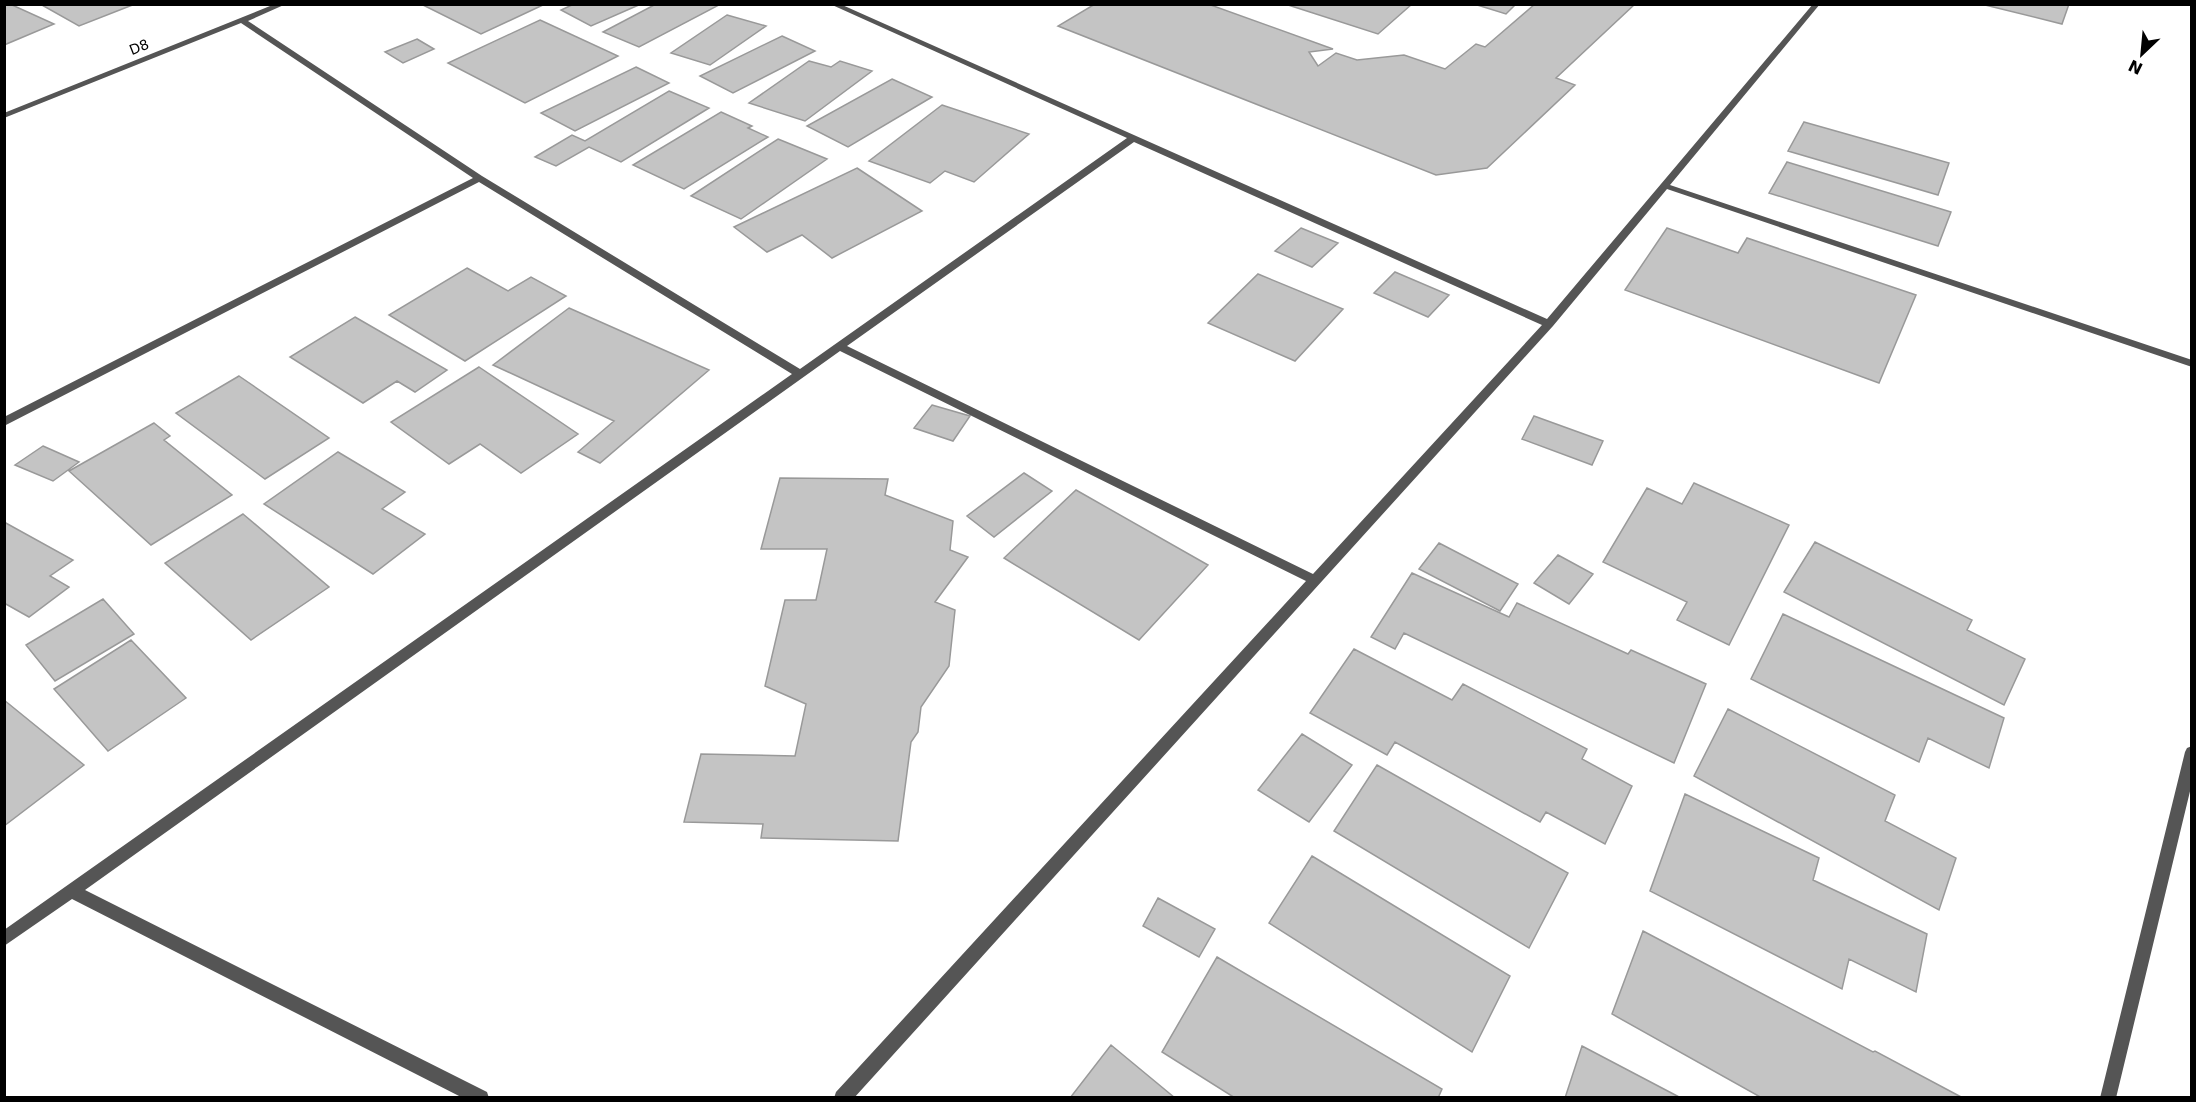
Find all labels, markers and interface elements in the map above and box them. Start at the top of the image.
north arrow [2112,24,2172,84]
street label: D8 [127,36,151,58]
text: N [2125,56,2146,79]

